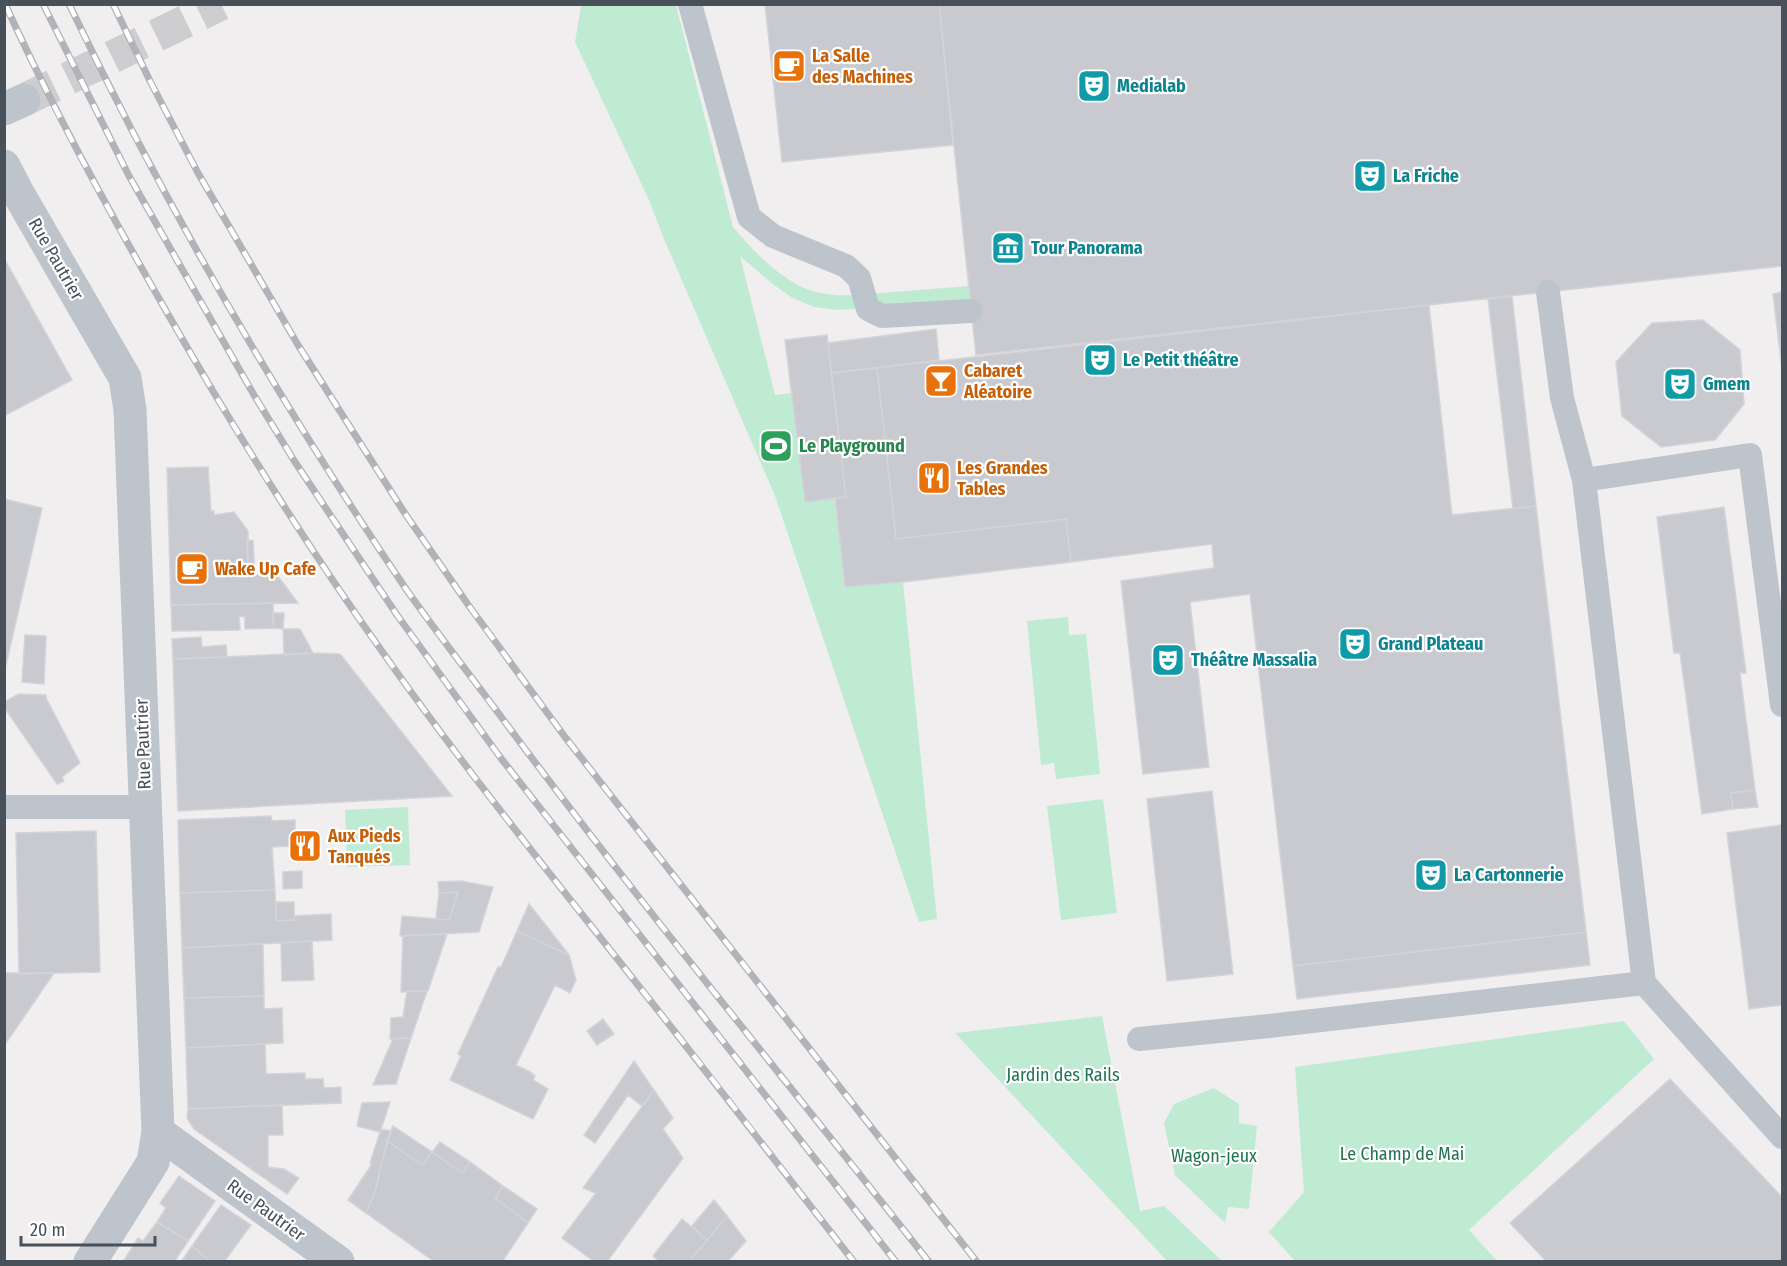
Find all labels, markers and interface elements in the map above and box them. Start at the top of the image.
place label: La Salle des Machines [812,45,913,88]
cafe icon: La Salle des Machines [771,48,807,84]
theatre icon: Medialab [1076,68,1112,104]
place label: Medialab [1117,75,1186,97]
theatre icon: La Friche [1352,158,1388,194]
place label: La Friche [1393,165,1459,187]
street label: Rue Pautrier [24,214,89,304]
museum icon: Tour Panorama [990,230,1026,266]
place label: Tour Panorama [1031,237,1143,259]
theatre icon: Le Petit théâtre [1082,342,1118,378]
place label: Le Petit théâtre [1123,349,1239,371]
place label: Cabaret Aléatoire [963,360,1032,403]
bar icon: Cabaret Aléatoire [923,363,959,399]
theatre icon: Gmem [1662,366,1698,402]
place label: Gmem [1703,373,1750,395]
sports icon: Le Playground [758,428,794,464]
place label: Le Playground [799,435,905,457]
place label: Les Grandes Tables [957,457,1048,500]
restaurant icon: Les Grandes Tables [916,460,952,496]
cafe icon: Wake Up Cafe [174,551,210,587]
place label: Wake Up Cafe [215,558,316,580]
theatre icon: Grand Plateau [1337,626,1373,662]
place label: Grand Plateau [1378,633,1483,655]
theatre icon: Théâtre Massalia [1150,642,1186,678]
place label: Théâtre Massalia [1191,649,1317,671]
street label: Rue Pautrier [130,697,156,790]
place label: Aux Pieds Tanqués [327,825,401,868]
restaurant icon: Aux Pieds Tanqués [287,828,323,864]
theatre icon: La Cartonnerie [1413,857,1449,893]
place label: La Cartonnerie [1454,864,1564,886]
park label: Jardin des Rails [1006,1064,1120,1086]
park label: Le Champ de Mai [1340,1143,1464,1165]
park label: Wagon-jeux [1171,1145,1257,1167]
street label: Rue Pautrier [223,1174,310,1246]
scale bar [21,1209,154,1247]
text: 20 m [30,1219,65,1241]

